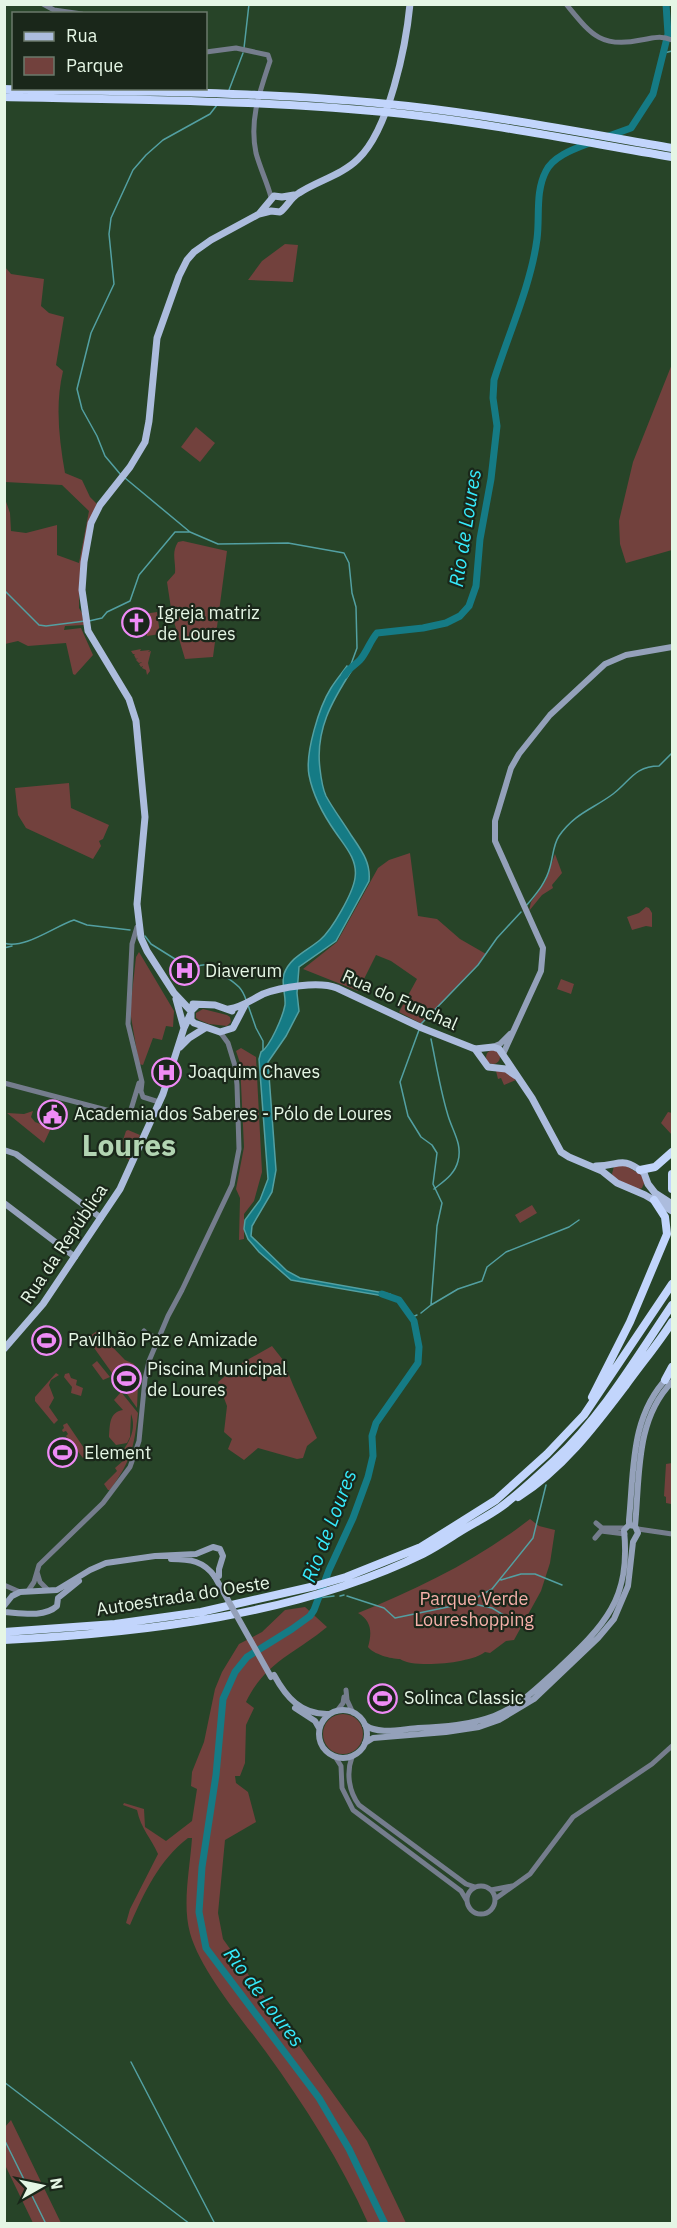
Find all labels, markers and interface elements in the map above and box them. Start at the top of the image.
legend [12,12,207,90]
text: Rua [66,24,98,47]
text: Parque [66,54,124,77]
water label: Rio de Loures [442,467,487,589]
place label: Igreja matriz de Loures [157,601,260,645]
church icon: Igreja matriz de Loures [120,607,152,639]
hospital icon: Diaverum [168,955,200,987]
place label: Diaverum [205,959,282,982]
street label: Rua do Funchal [339,964,462,1035]
hospital icon: Joaquim Chaves [151,1056,183,1088]
place label: Joaquim Chaves [188,1060,320,1083]
public building icon: Academia dos Saberes - Pólo de Loures [37,1098,69,1130]
place label: Academia dos Saberes - Pólo de Loures [74,1102,392,1125]
district label: Loures [82,1125,176,1164]
street label: Rua da República [15,1179,113,1308]
sports icon: Pavilhão Paz e Amizade [31,1324,63,1356]
place label: Pavilhão Paz e Amizade [68,1328,258,1351]
place label: Piscina Municipal de Loures [147,1357,287,1401]
sports icon: Piscina Municipal de Loures [110,1363,142,1395]
sports icon: Element [47,1437,79,1469]
place label: Element [84,1441,151,1464]
water label: Rio de Loures [295,1466,362,1586]
street label: Autoestrada do Oeste [94,1570,272,1621]
park label: Parque Verde Loureshopping [414,1587,534,1631]
sports icon: Solinca Classic [367,1682,399,1714]
place label: Solinca Classic [404,1686,524,1709]
water label: Rio de Loures [218,1941,311,2052]
north arrow [12,2156,72,2216]
text: N [46,2176,68,2191]

